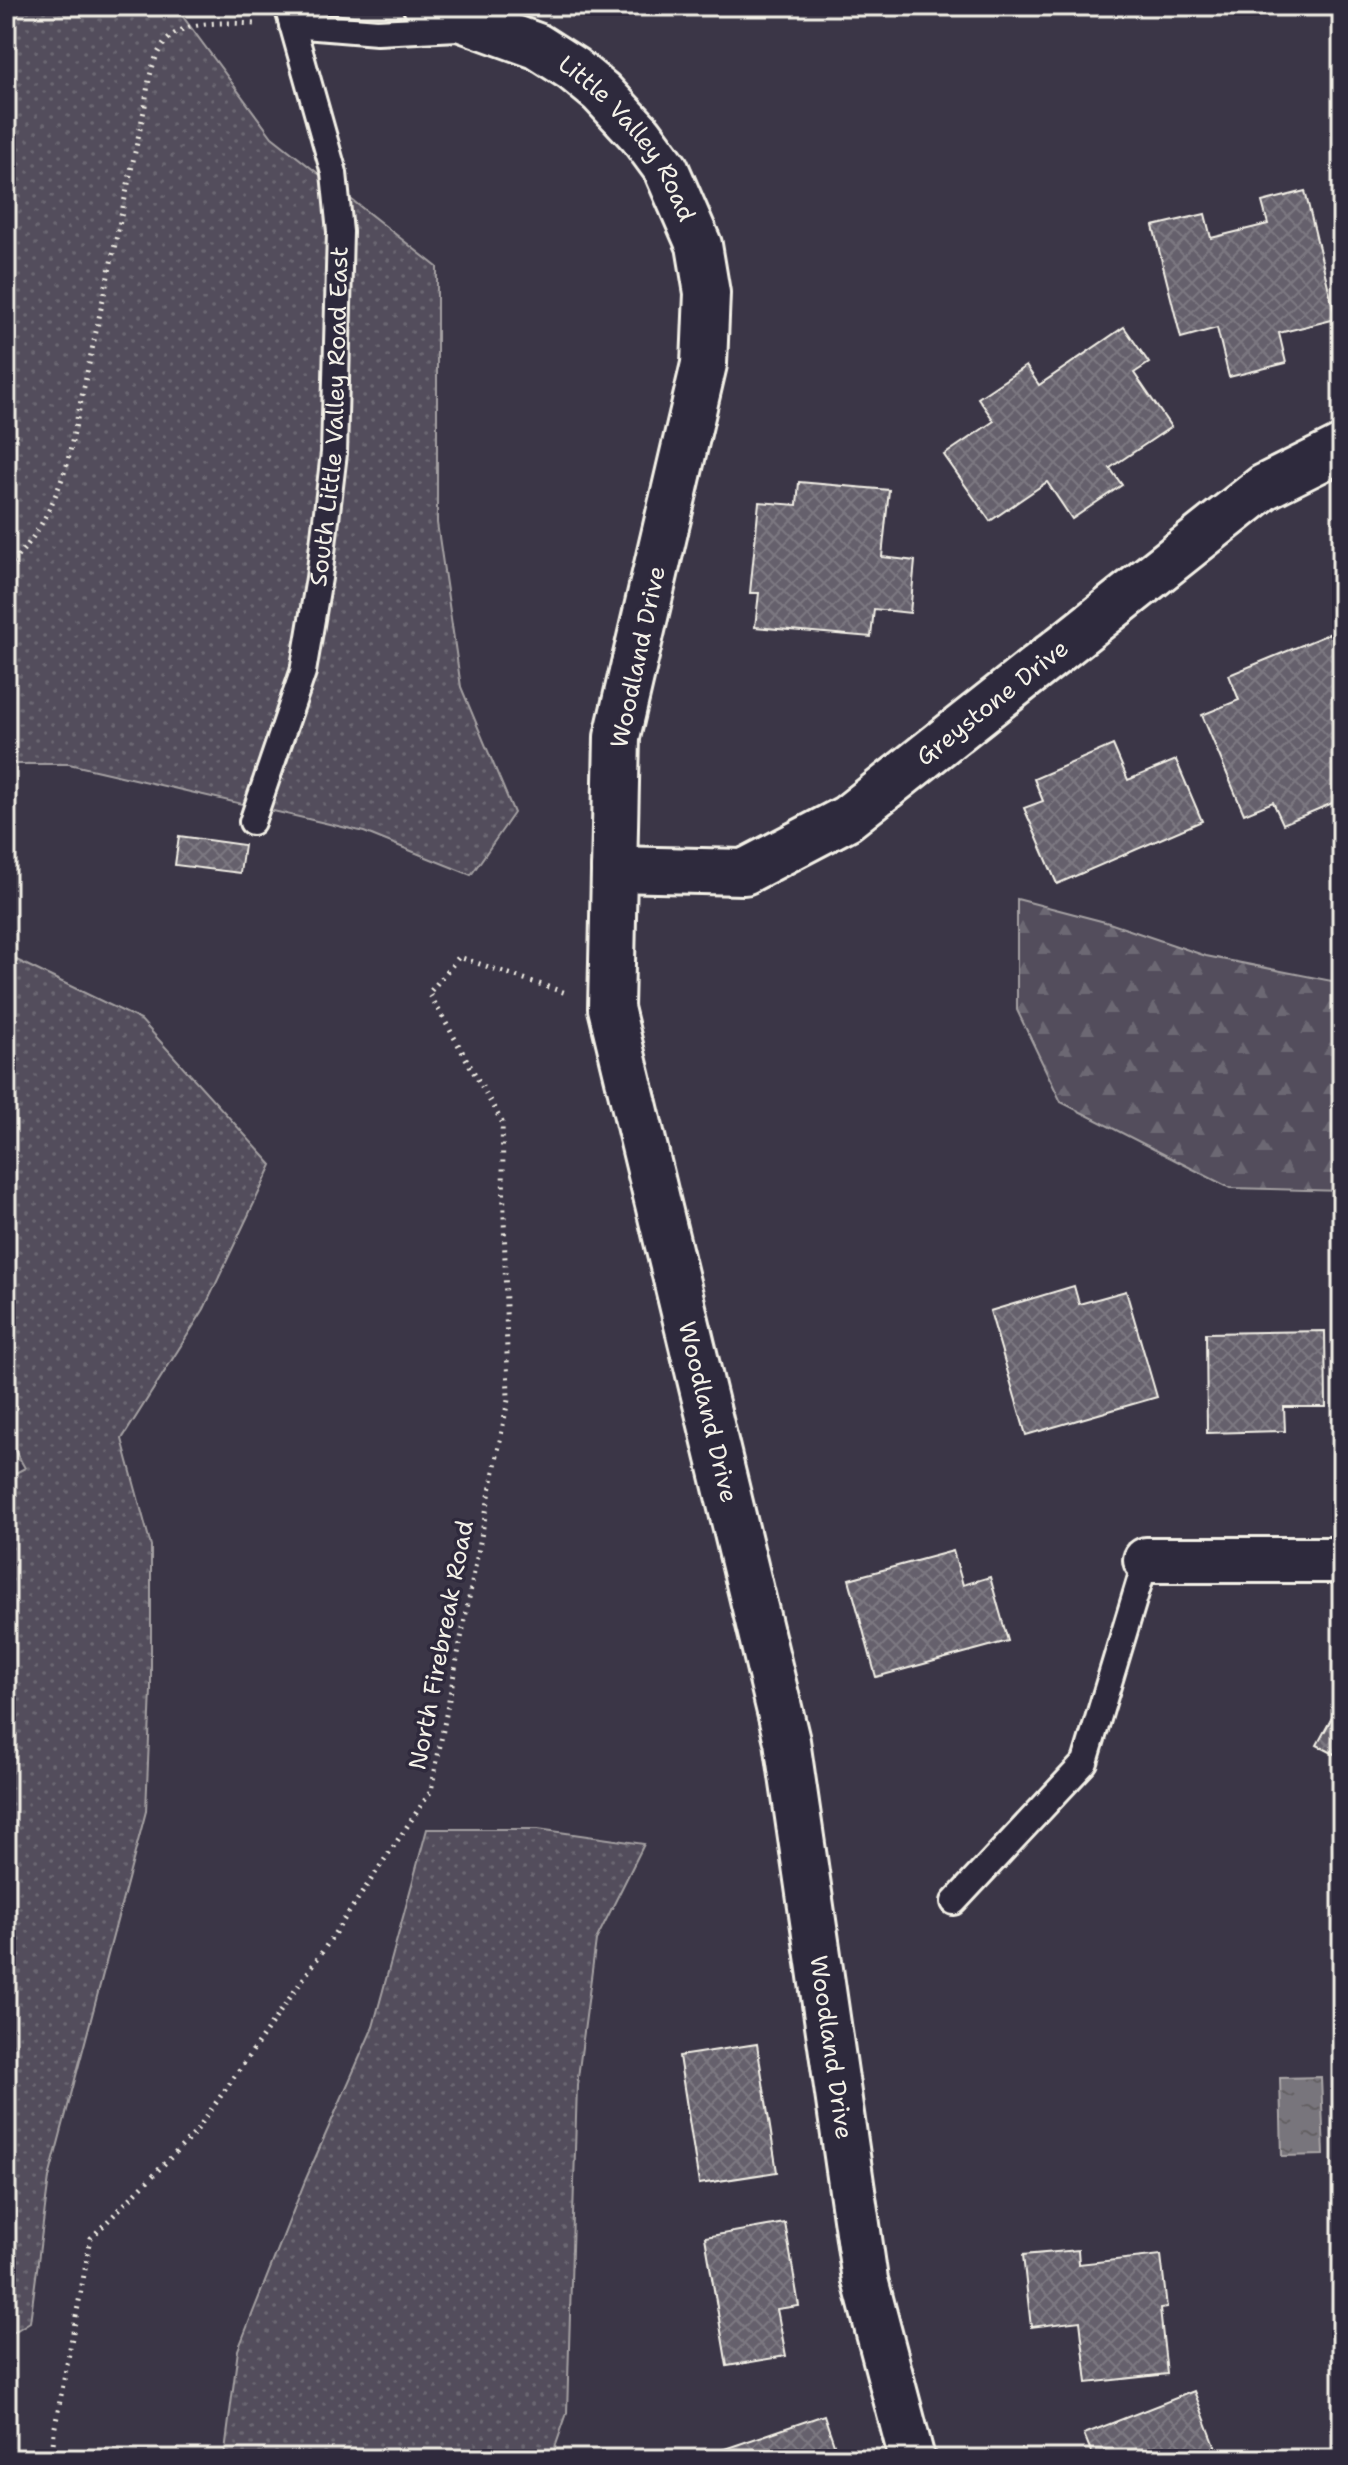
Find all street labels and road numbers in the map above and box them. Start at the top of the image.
street label: Little Valley Road [552,48,703,226]
street label: South Little Valley Road East [302,246,356,589]
street label: Woodland Drive [603,563,673,751]
street label: Greystone Drive [910,632,1075,773]
street label: Woodland Drive [671,1318,745,1506]
street label: North Firebreak Road [401,1518,481,1772]
street label: Woodland Drive [802,1953,860,2141]

